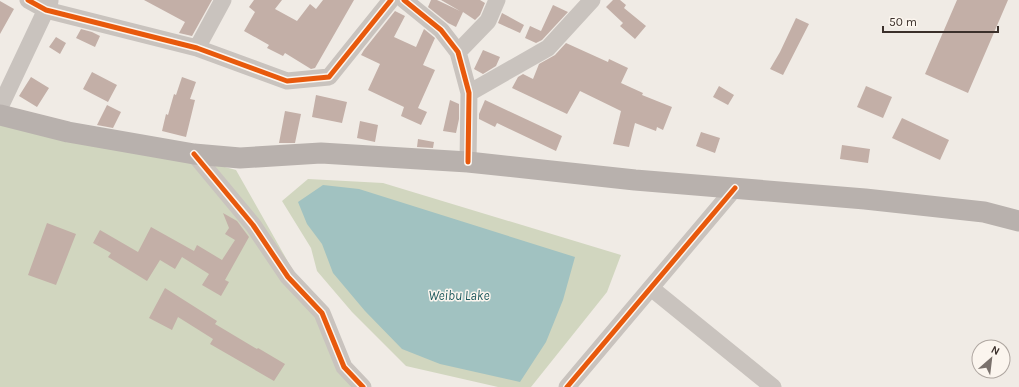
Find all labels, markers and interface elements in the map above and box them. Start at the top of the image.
scale bar [883,8,998,34]
text: 50 m [889,15,917,29]
water label: Weibu Lake [429,288,489,303]
north arrow [971,339,1011,379]
text: N [989,343,1002,358]

